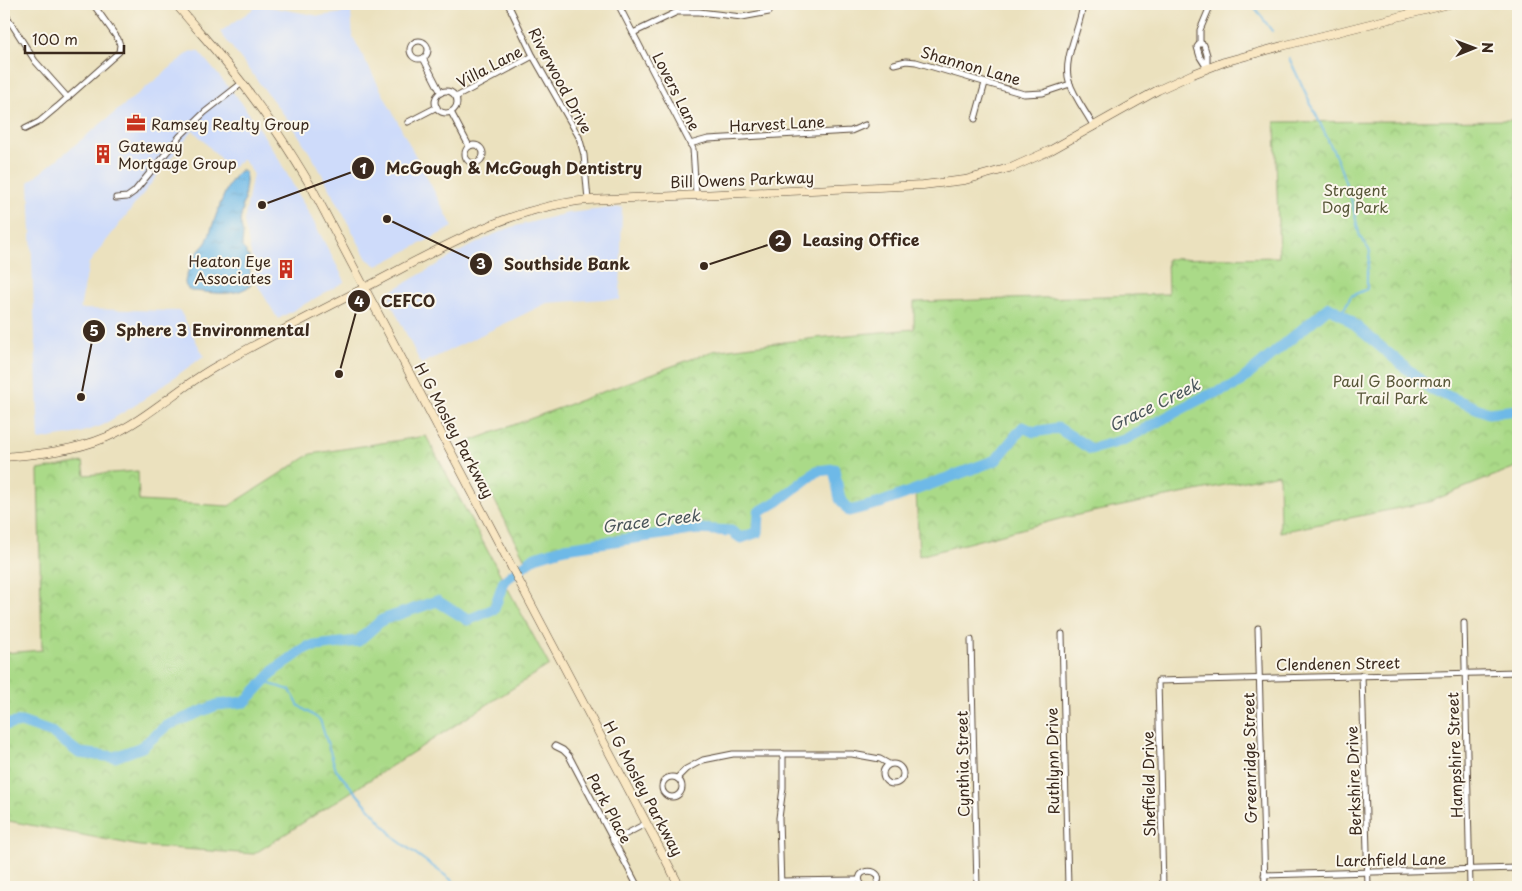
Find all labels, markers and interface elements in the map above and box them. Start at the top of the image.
scale bar [25,22,124,54]
north arrow [1450,22,1500,72]
street label: Riverwood Drive [523,23,599,137]
text: 100 m [32,27,78,50]
street label: Villa Lane [452,39,526,93]
street label: Shannon Lane [918,40,1024,90]
text: N [1477,42,1498,53]
street label: Lovers Lane [647,48,707,134]
street label: Harvest Lane [728,109,826,137]
office icon: Ramsey Realty Group [125,112,147,134]
place label: Ramsey Realty Group [151,112,309,135]
place label: Gateway Mortgage Group [118,134,237,174]
building icon: Gateway Mortgage Group [92,143,114,165]
callout: McGough & McGough Dentistry [351,153,653,184]
text: McGough & McGough Dentistry [386,155,642,179]
text: 1 [359,156,367,179]
street label: Bill Owens Parkway [670,165,814,193]
park label: Stragent Dog Park [1322,178,1388,218]
callout: Leasing Office [767,225,929,256]
text: Leasing Office [803,227,920,251]
text: 2 [775,228,786,251]
place label: Heaton Eye Associates [189,249,271,289]
callout: Southside Bank [469,249,640,280]
text: 3 [476,251,486,274]
text: Southside Bank [504,251,630,275]
building icon: Heaton Eye Associates [275,258,297,280]
callout: CEFCO [346,286,446,317]
text: CEFCO [381,288,435,312]
text: 4 [354,289,364,312]
callout: Sphere 3 Environmental [81,315,320,346]
text: Sphere 3 Environmental [116,317,310,341]
text: 5 [89,318,99,341]
street label: H G Mosley Parkway [409,358,501,502]
park label: Paul G Boorman Trail Park [1333,369,1451,409]
water label: Grace Creek [1104,371,1205,436]
water label: Grace Creek [601,502,703,538]
street label: Clendenen Street [1276,650,1400,676]
street label: Greenridge Street [1236,692,1262,824]
street label: Hampshire Street [1440,692,1468,818]
street label: Ruthlynn Drive [1040,707,1064,815]
street label: Cynthia Street [950,711,974,817]
street label: H G Mosley Parkway [598,716,690,860]
street label: Berkshire Drive [1340,726,1366,836]
street label: Sheffield Drive [1136,731,1160,837]
street label: Park Place [582,769,638,847]
street label: Larchfield Lane [1335,847,1447,871]

